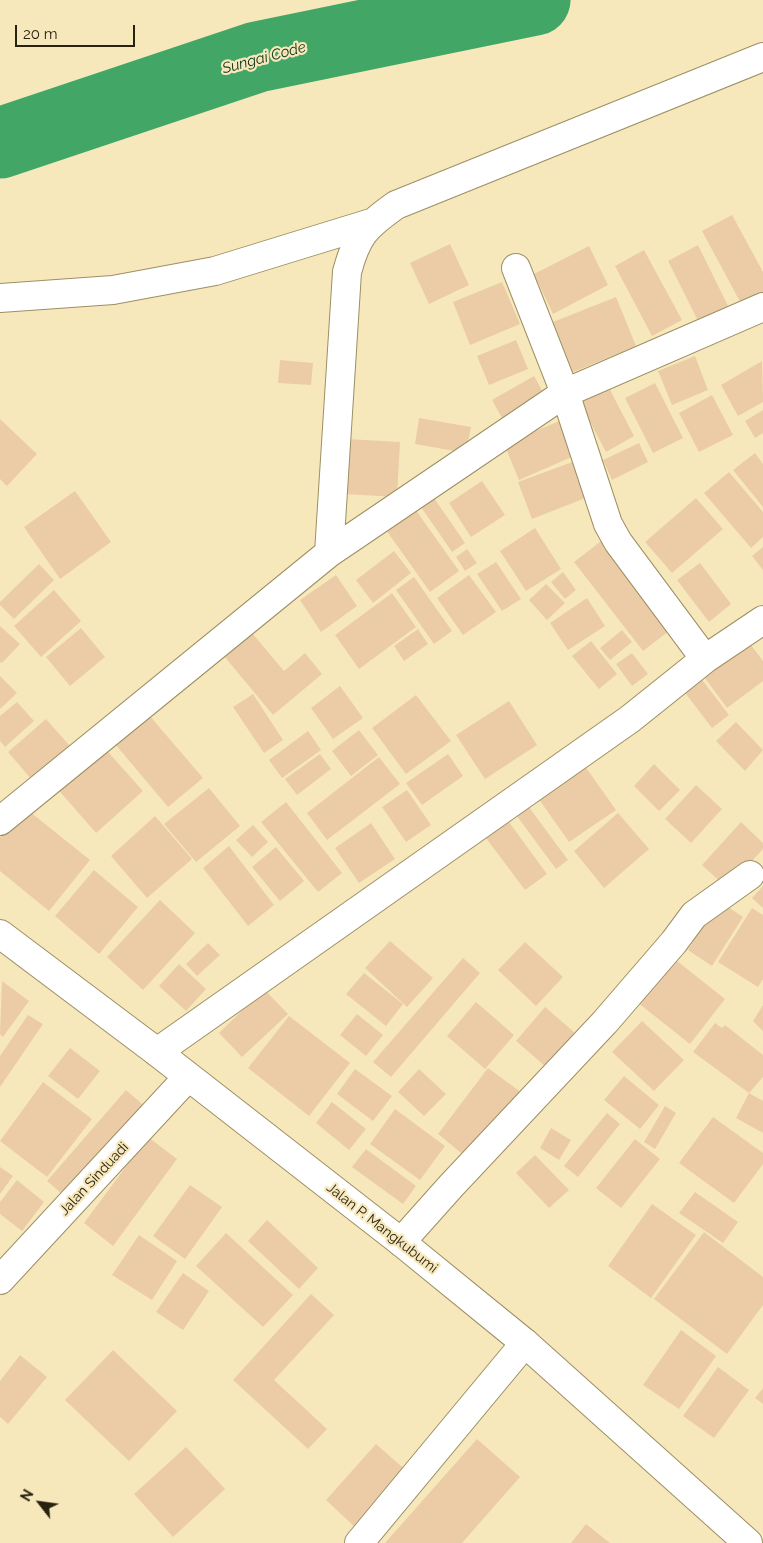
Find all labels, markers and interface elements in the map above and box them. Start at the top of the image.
scale bar [18,15,138,47]
text: 20 m [23,25,58,43]
water label: Sungai Code [220,38,308,78]
street label: Jalan Sinduadi [56,1139,132,1219]
street label: Jalan P. Mangkubumi [323,1179,441,1277]
north arrow [15,1478,65,1528]
text: N [17,1487,37,1504]

